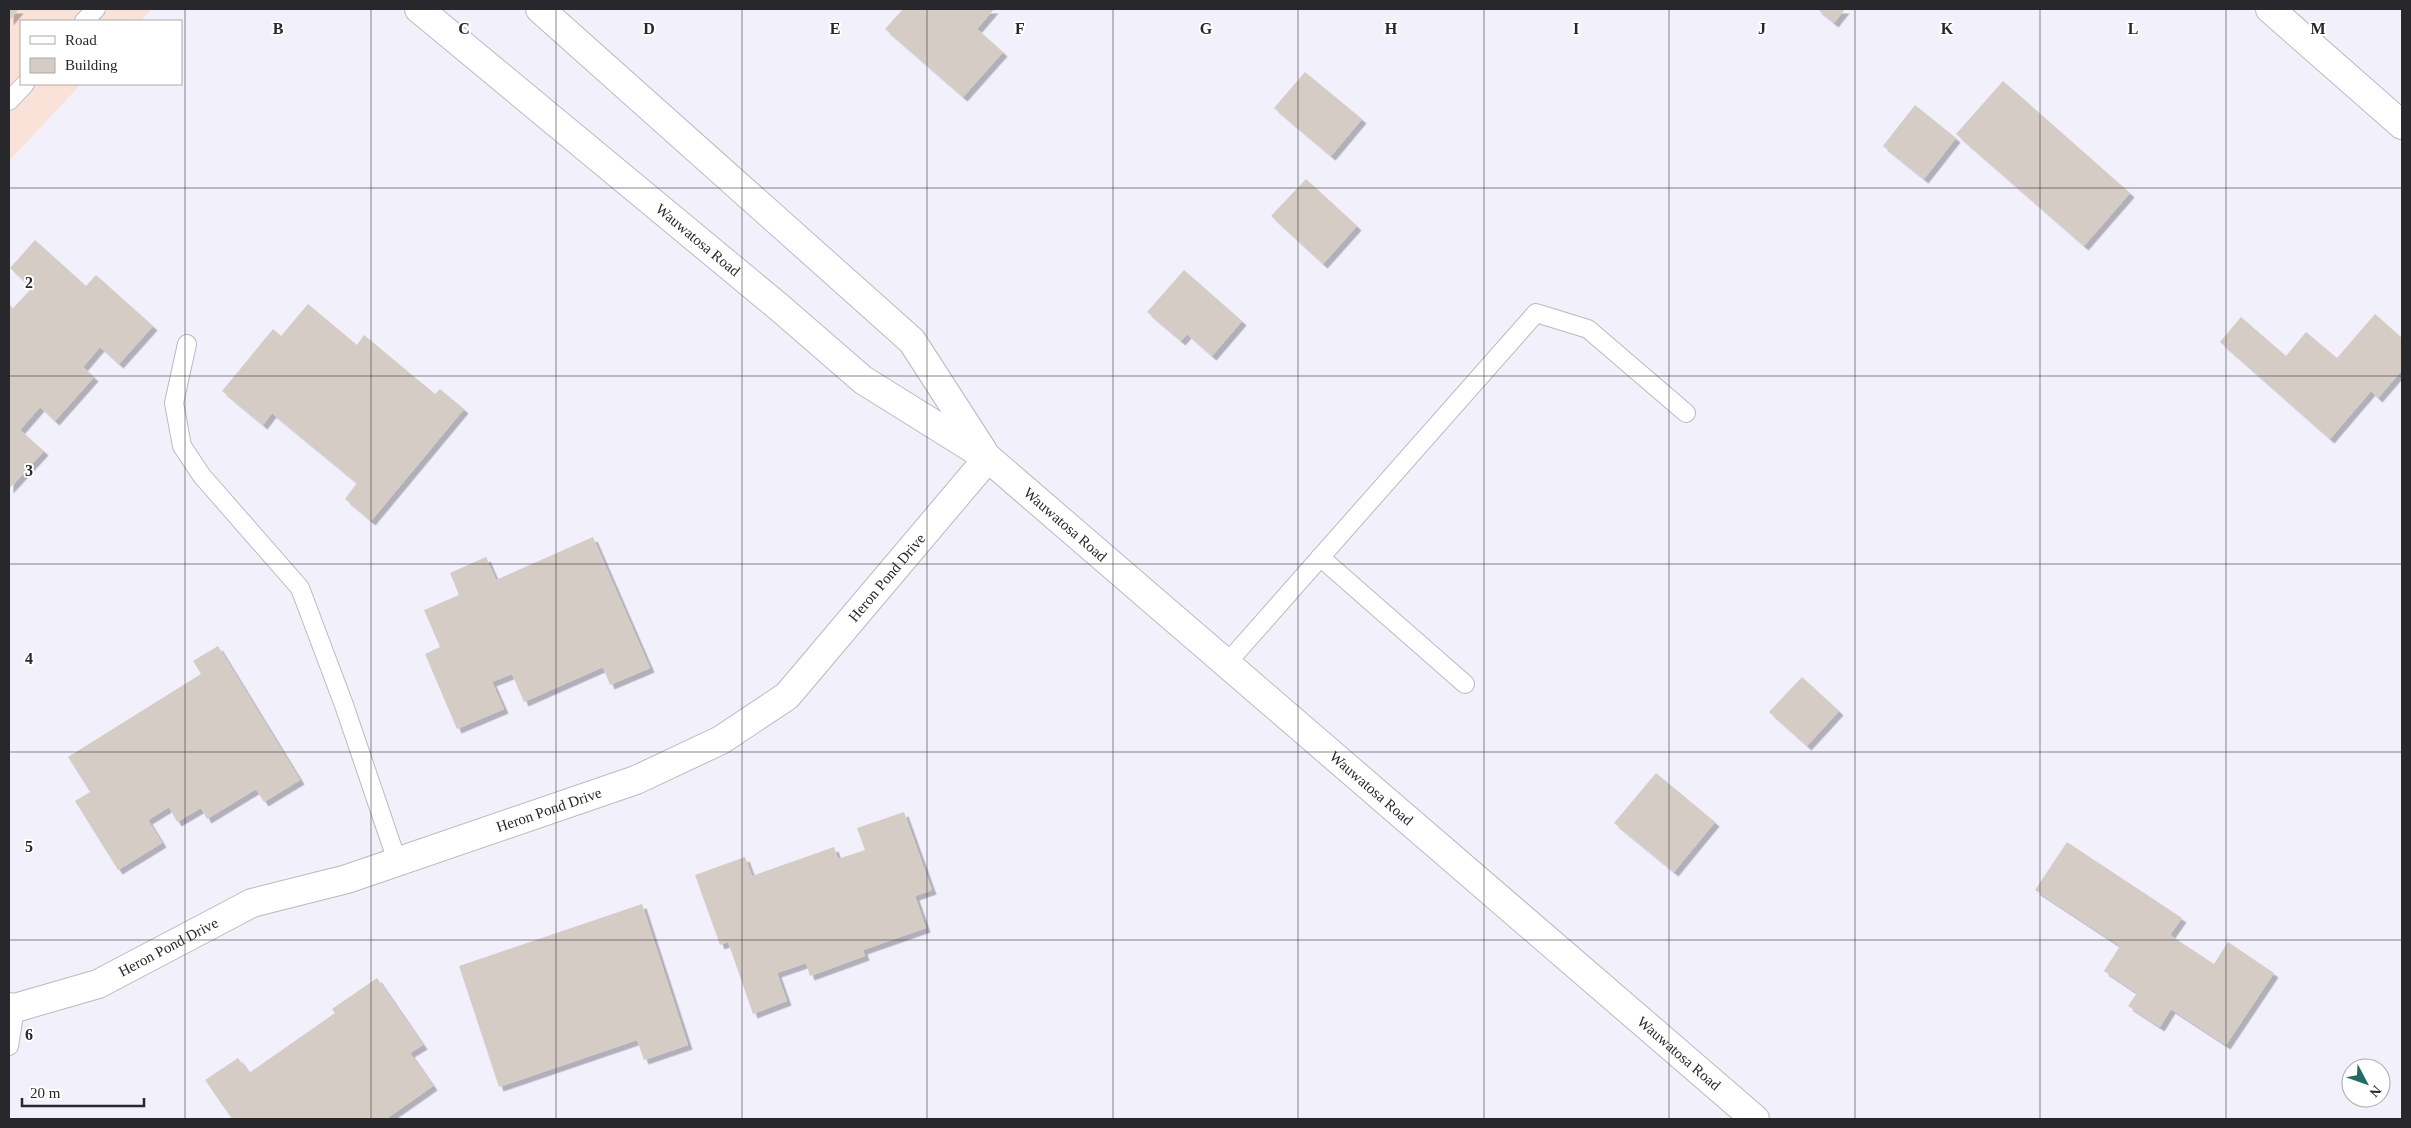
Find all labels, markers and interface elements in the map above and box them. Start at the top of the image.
legend [20,20,182,85]
text: B [273,20,284,37]
text: C [458,20,470,37]
text: D [643,20,655,37]
text: E [830,20,840,37]
text: F [1015,20,1025,37]
text: G [1200,20,1213,37]
text: H [1385,20,1398,37]
text: I [1573,20,1579,37]
text: J [1758,20,1766,37]
text: K [1941,20,1954,37]
text: L [2128,20,2138,37]
text: M [2310,20,2326,37]
text: Road [65,32,97,48]
text: Building [65,57,118,73]
street label: Wauwatosa Road [653,200,743,280]
text: 2 [25,274,33,291]
text: 3 [25,462,33,479]
street label: Wauwatosa Road [1021,485,1110,565]
street label: Heron Pond Drive [845,530,929,625]
text: 4 [25,650,33,667]
street label: Wauwatosa Road [1327,748,1416,829]
street label: Heron Pond Drive [494,784,604,835]
text: 5 [25,838,33,855]
street label: Heron Pond Drive [116,914,221,980]
street label: Wauwatosa Road [1634,1013,1724,1094]
text: 6 [25,1026,33,1043]
north arrow [2341,1058,2391,1108]
scale bar [22,1076,145,1108]
text: N [2366,1082,2384,1100]
text: 20 m [30,1085,61,1101]

